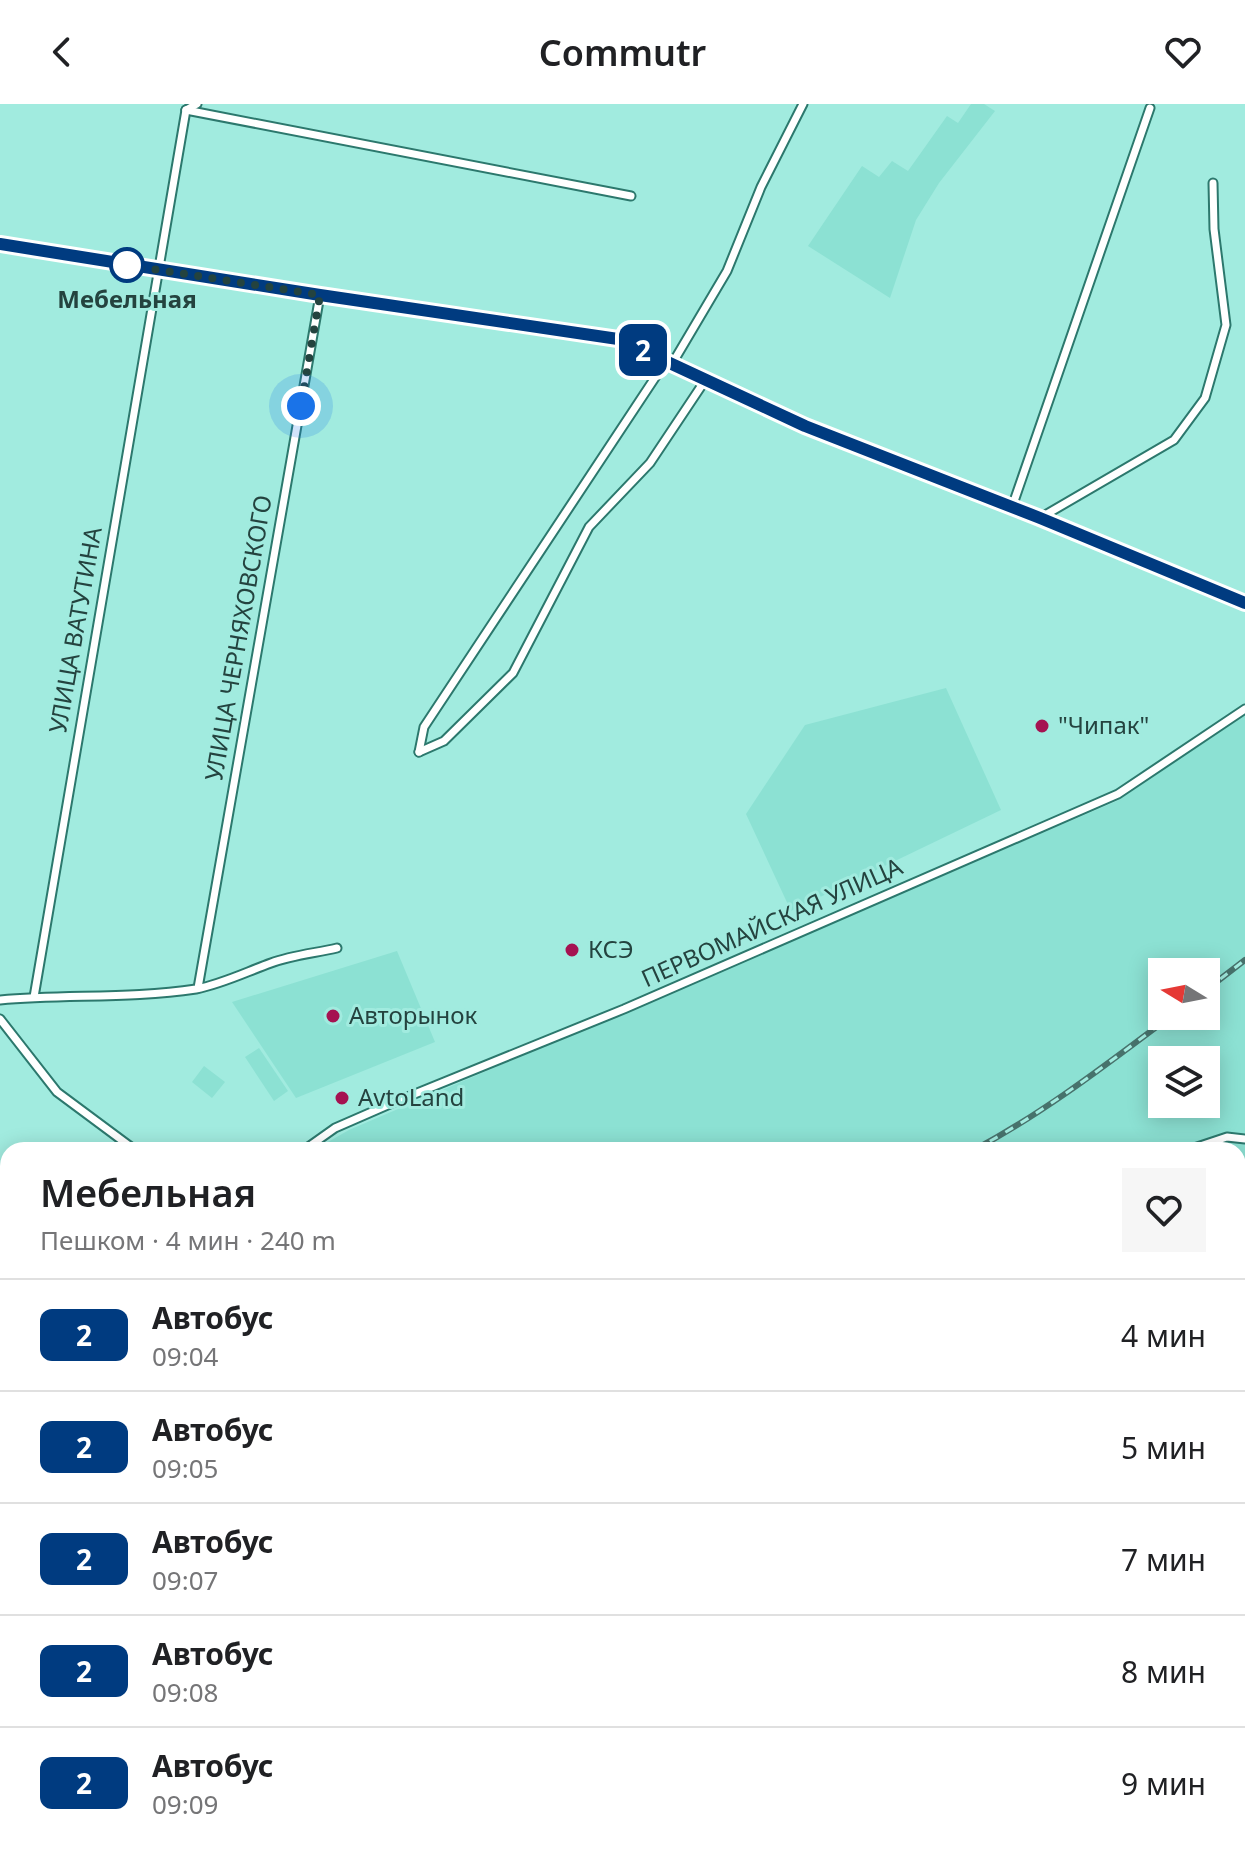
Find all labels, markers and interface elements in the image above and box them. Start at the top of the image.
text: Commutr [539,28,706,77]
icon: back [40,30,84,74]
icon: heart [1161,30,1205,74]
marker: Мебельная [110,248,144,282]
place label: Мебельная [57,282,197,315]
line badge: 2 [617,324,669,376]
text: 2 [635,331,651,369]
your location [281,386,321,426]
street label: УЛИЦА ЧЕРНЯХОВСКОГО [196,492,279,783]
street label: УЛИЦА ВАТУТИНА [40,523,109,735]
place label: "Чипак" [1058,708,1149,741]
marker: "Чипак" [1033,717,1051,735]
street label: ПЕРВОМАЙСКАЯ УЛИЦА [636,849,908,994]
place label: КСЭ [588,932,633,965]
marker: КСЭ [563,941,581,959]
north arrow [1148,958,1220,1030]
map controls [1148,958,1220,1118]
place label: Авторынок [349,998,478,1031]
marker: Авторынок [324,1007,342,1025]
button: layers [1148,1046,1220,1118]
place label: AvtoLand [358,1080,464,1113]
marker: AvtoLand [333,1089,351,1107]
text: Мебельная [40,1166,256,1218]
button: heart [1122,1168,1206,1252]
text: Пешком · 4 мин · 240 m [40,1222,336,1258]
text: Автобус [152,1297,274,1338]
text: 4 мин [1121,1315,1206,1356]
text: 2 [76,1316,92,1354]
text: 09:04 [152,1338,218,1374]
text: Автобус [152,1409,274,1450]
text: 5 мин [1121,1427,1206,1468]
text: 2 [76,1428,92,1466]
text: 09:05 [152,1450,218,1486]
text: Автобус [152,1521,274,1562]
text: 7 мин [1121,1539,1206,1580]
text: 2 [76,1540,92,1578]
text: 09:07 [152,1562,218,1598]
text: Автобус [152,1633,274,1674]
text: 8 мин [1121,1651,1206,1692]
text: 2 [76,1652,92,1690]
text: 09:08 [152,1674,218,1710]
text: Автобус [152,1745,274,1786]
text: 9 мин [1121,1763,1206,1804]
text: 2 [76,1764,92,1802]
text: 09:09 [152,1786,218,1822]

